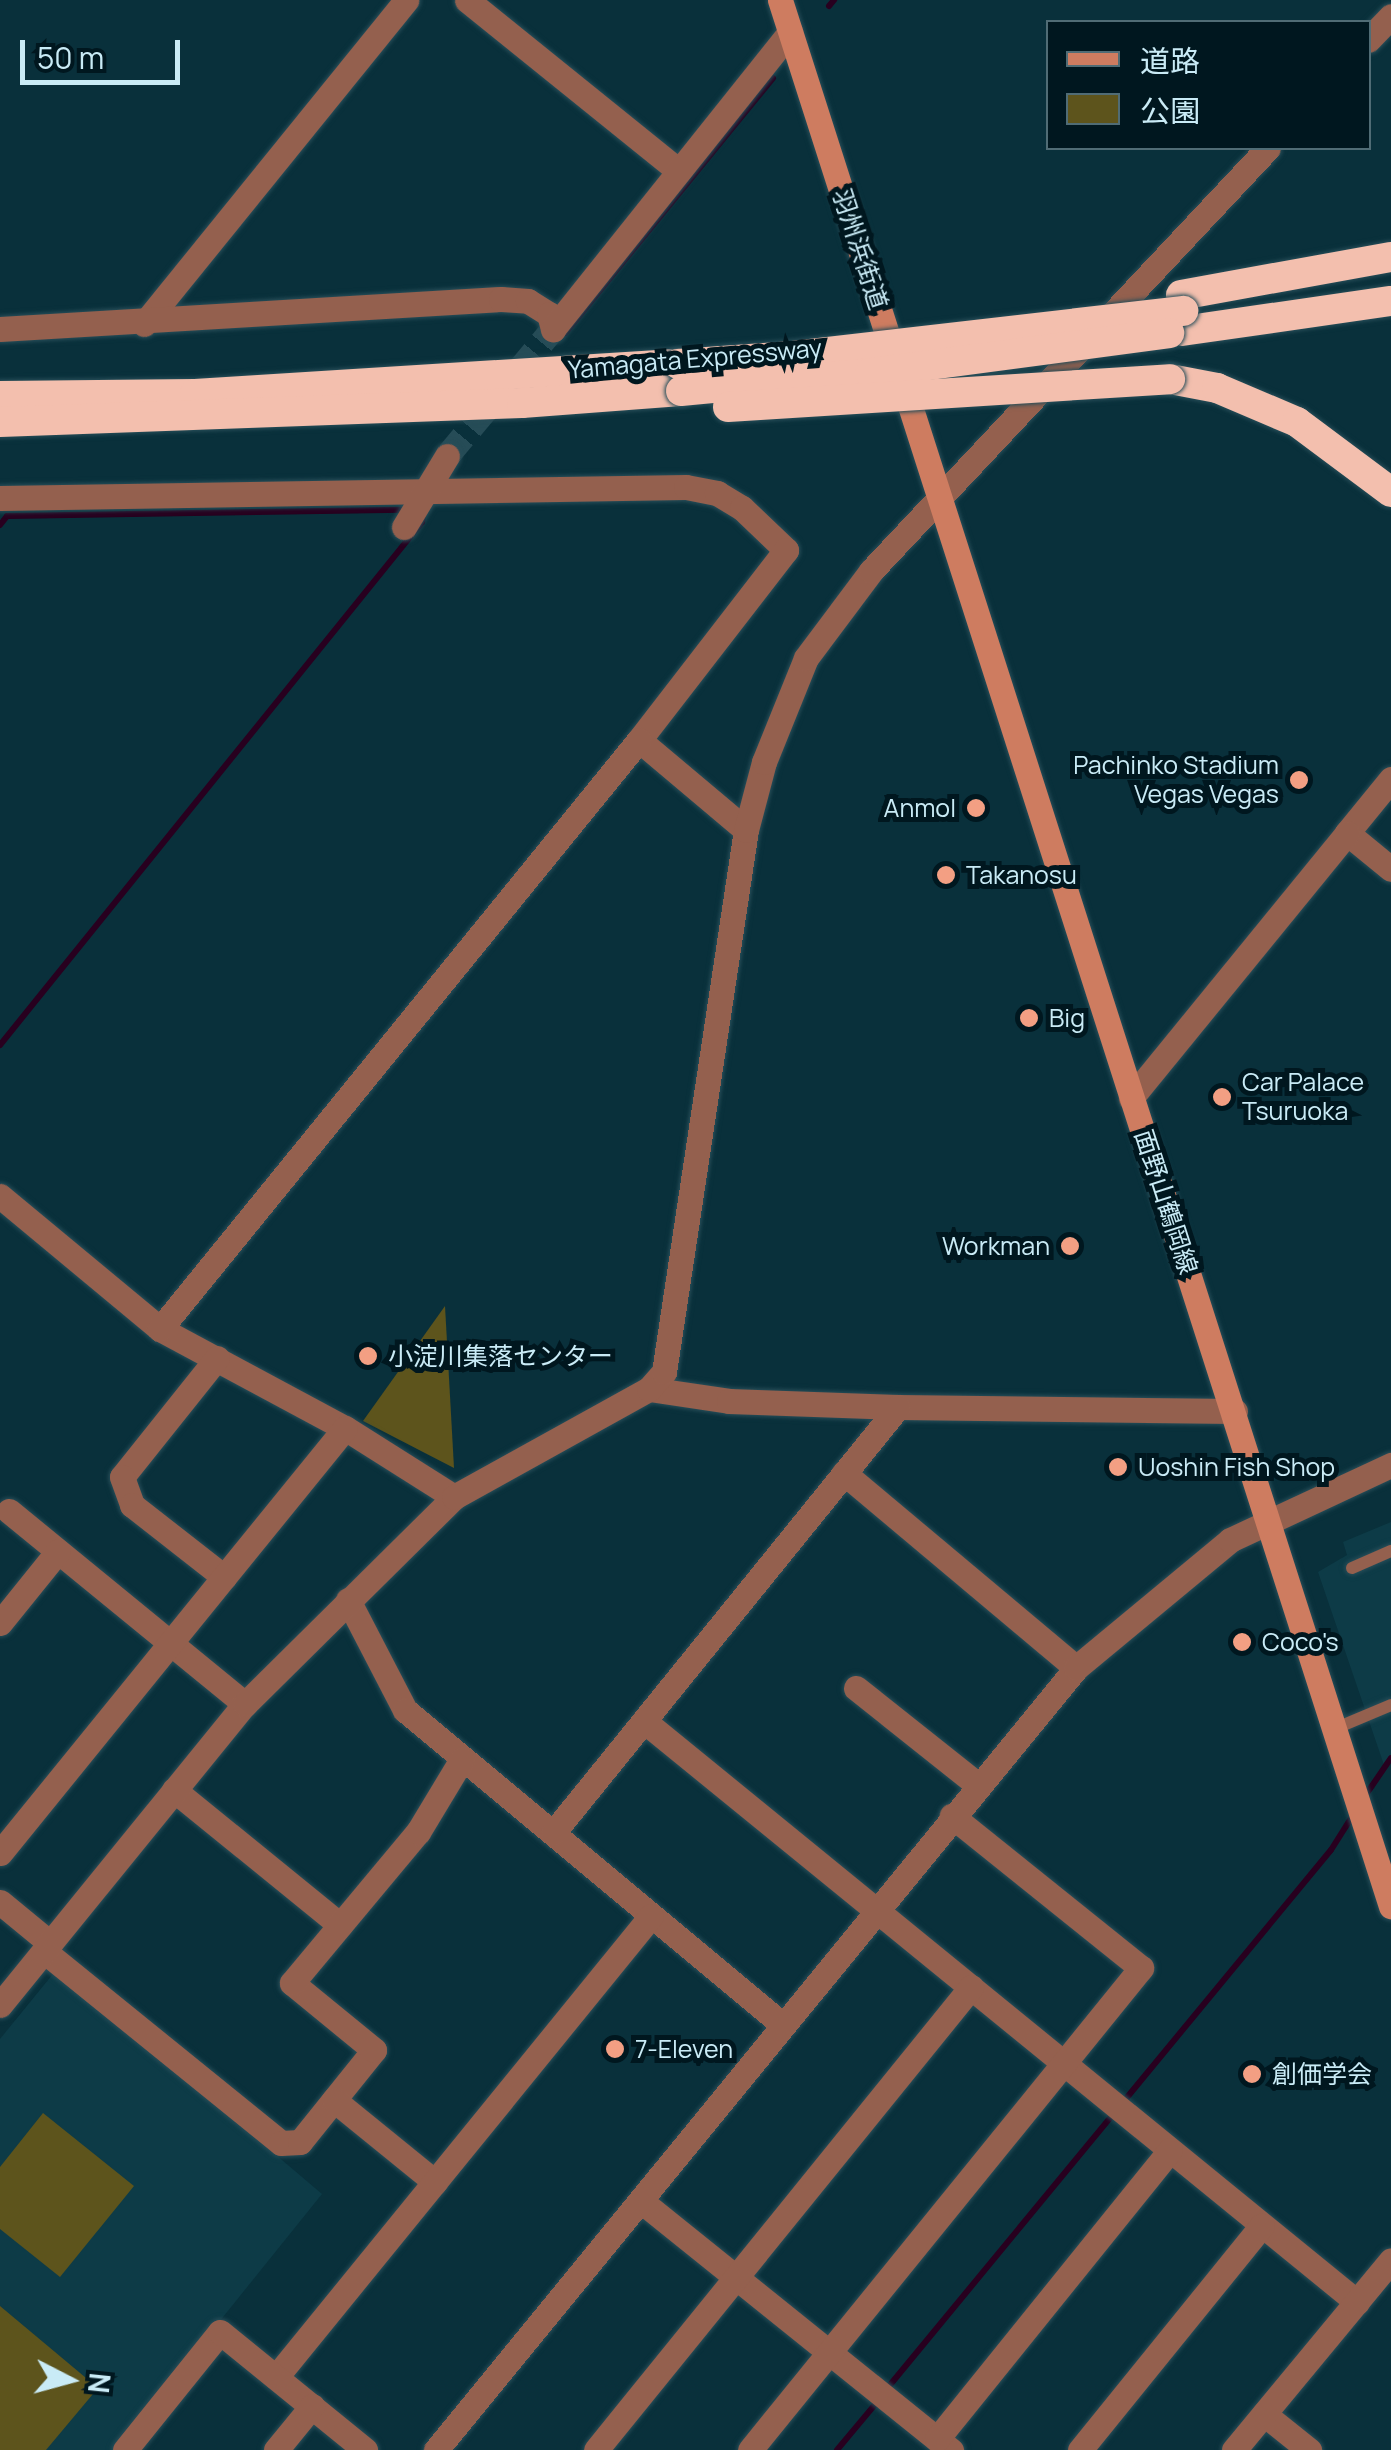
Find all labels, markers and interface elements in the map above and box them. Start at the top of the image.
scale bar [25,20,185,82]
legend [1046,20,1371,150]
text: 50 m [37,37,104,78]
text: 道路 [1140,40,1200,81]
text: 公園 [1140,90,1200,131]
street label: 羽州浜街道 [826,185,894,313]
street label: Yamagata Expressway [567,333,823,385]
place label: Pachinko Stadium Vegas Vegas [1073,751,1279,810]
marker: Pachinko Stadium Vegas Vegas [1288,769,1310,791]
place label: Anmol [884,793,956,823]
marker: Anmol [965,797,987,819]
place label: Takanosu [966,860,1077,890]
marker: Takanosu [935,864,957,886]
place label: Big [1049,1003,1085,1033]
marker: Big [1018,1007,1040,1029]
place label: Car Palace Tsuruoka [1242,1068,1364,1127]
marker: Car Palace Tsuruoka [1211,1086,1233,1108]
street label: 面野山鶴岡線 [1129,1126,1203,1278]
place label: Workman [942,1231,1050,1261]
marker: Workman [1059,1235,1081,1257]
place label: 小淀川集落センター [388,1341,613,1371]
marker: 小淀川集落センター [357,1345,379,1367]
place label: Uoshin Fish Shop [1138,1452,1335,1482]
marker: Uoshin Fish Shop [1107,1456,1129,1478]
place label: Coco's [1262,1627,1339,1657]
marker: Coco's [1231,1631,1253,1653]
place label: 7-Eleven [635,2034,733,2064]
marker: 7-Eleven [604,2038,626,2060]
place label: 創価学会 [1272,2059,1372,2089]
marker: 創価学会 [1241,2063,1263,2085]
north arrow [20,2330,120,2430]
text: N [80,2371,120,2395]

